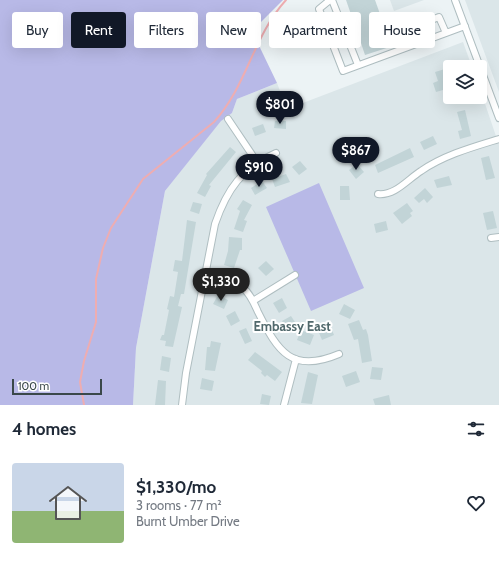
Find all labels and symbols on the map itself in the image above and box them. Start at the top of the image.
pin: $801 [256,91,304,125]
pin: $867 [332,137,380,171]
pin: $910 [235,154,283,188]
pin: $1,330 [188,268,254,302]
district label: Embassy East [253,318,331,334]
scale bar [12,377,102,396]

